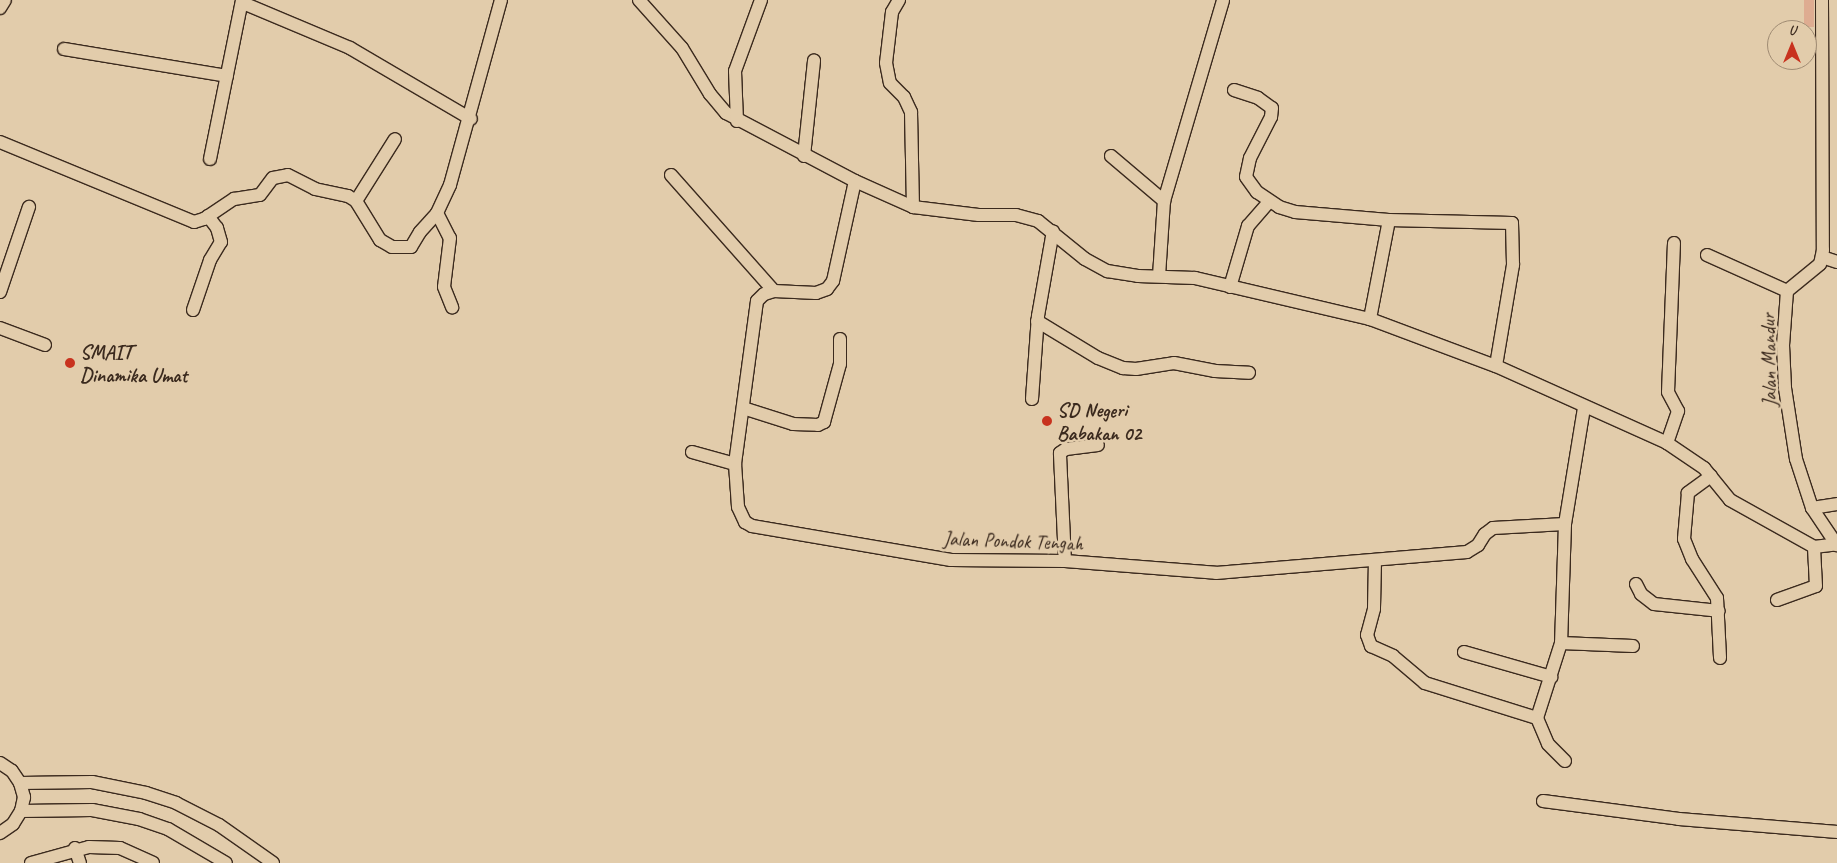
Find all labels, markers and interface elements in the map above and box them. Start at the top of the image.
north arrow [1767,20,1817,70]
text: U [1789,22,1795,39]
street label: Jalan Mandur [1756,313,1782,407]
place label: SMAIT Dinamika Umat [80,340,188,387]
marker: SMAIT Dinamika Umat [64,357,76,369]
place label: SD Negeri Babakan 02 [1057,398,1141,445]
marker: SD Negeri Babakan 02 [1041,415,1053,427]
street label: Jalan Pondok Tengah [943,527,1083,555]

